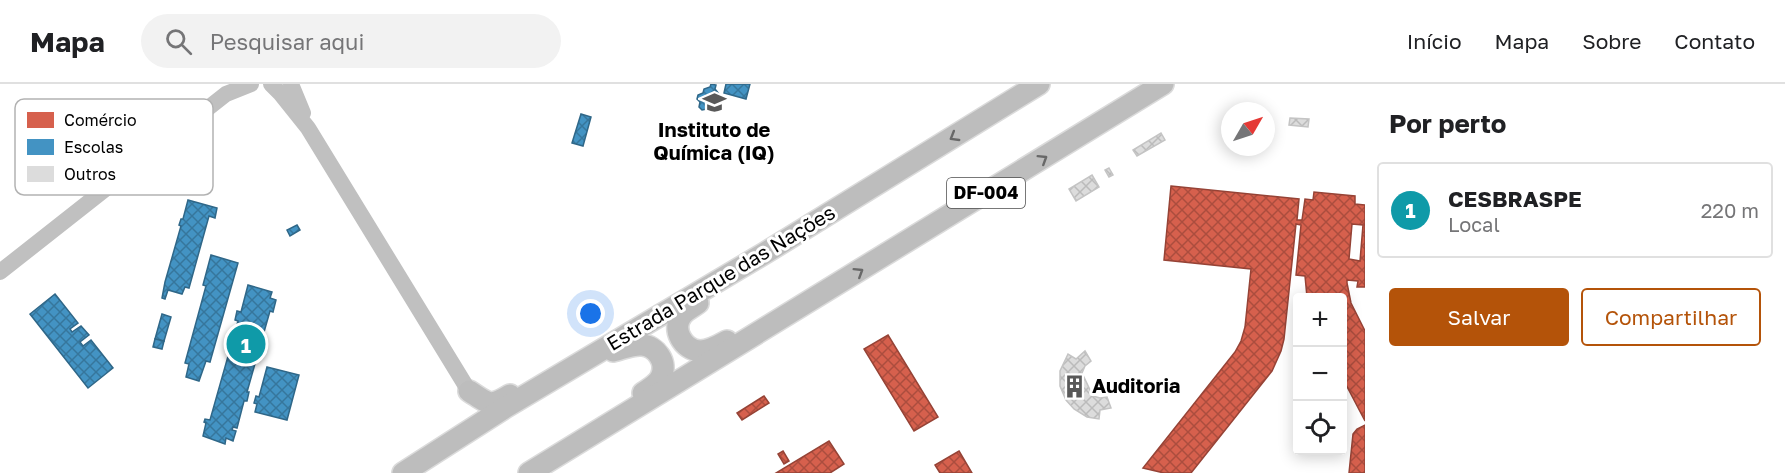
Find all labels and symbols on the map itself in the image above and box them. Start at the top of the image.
school or university icon: Instituto de Química (IQ) [701,90,727,116]
legend [15,99,213,195]
north arrow [1221,102,1275,156]
text: Comércio [64,110,137,130]
place label: Instituto de Química (IQ) [653,117,775,164]
one-way arrow [950,130,960,141]
text: Escolas [64,137,123,157]
one-way arrow [1037,154,1047,166]
text: Outros [64,164,116,184]
road number: DF-004 [947,178,1025,208]
street label: Estrada Parque das Nações [602,199,839,355]
one-way arrow [853,267,863,279]
your location [576,299,605,328]
pin: 1 [226,322,266,366]
building icon: Auditoria [1061,373,1087,399]
place label: Auditoria [1092,373,1180,397]

